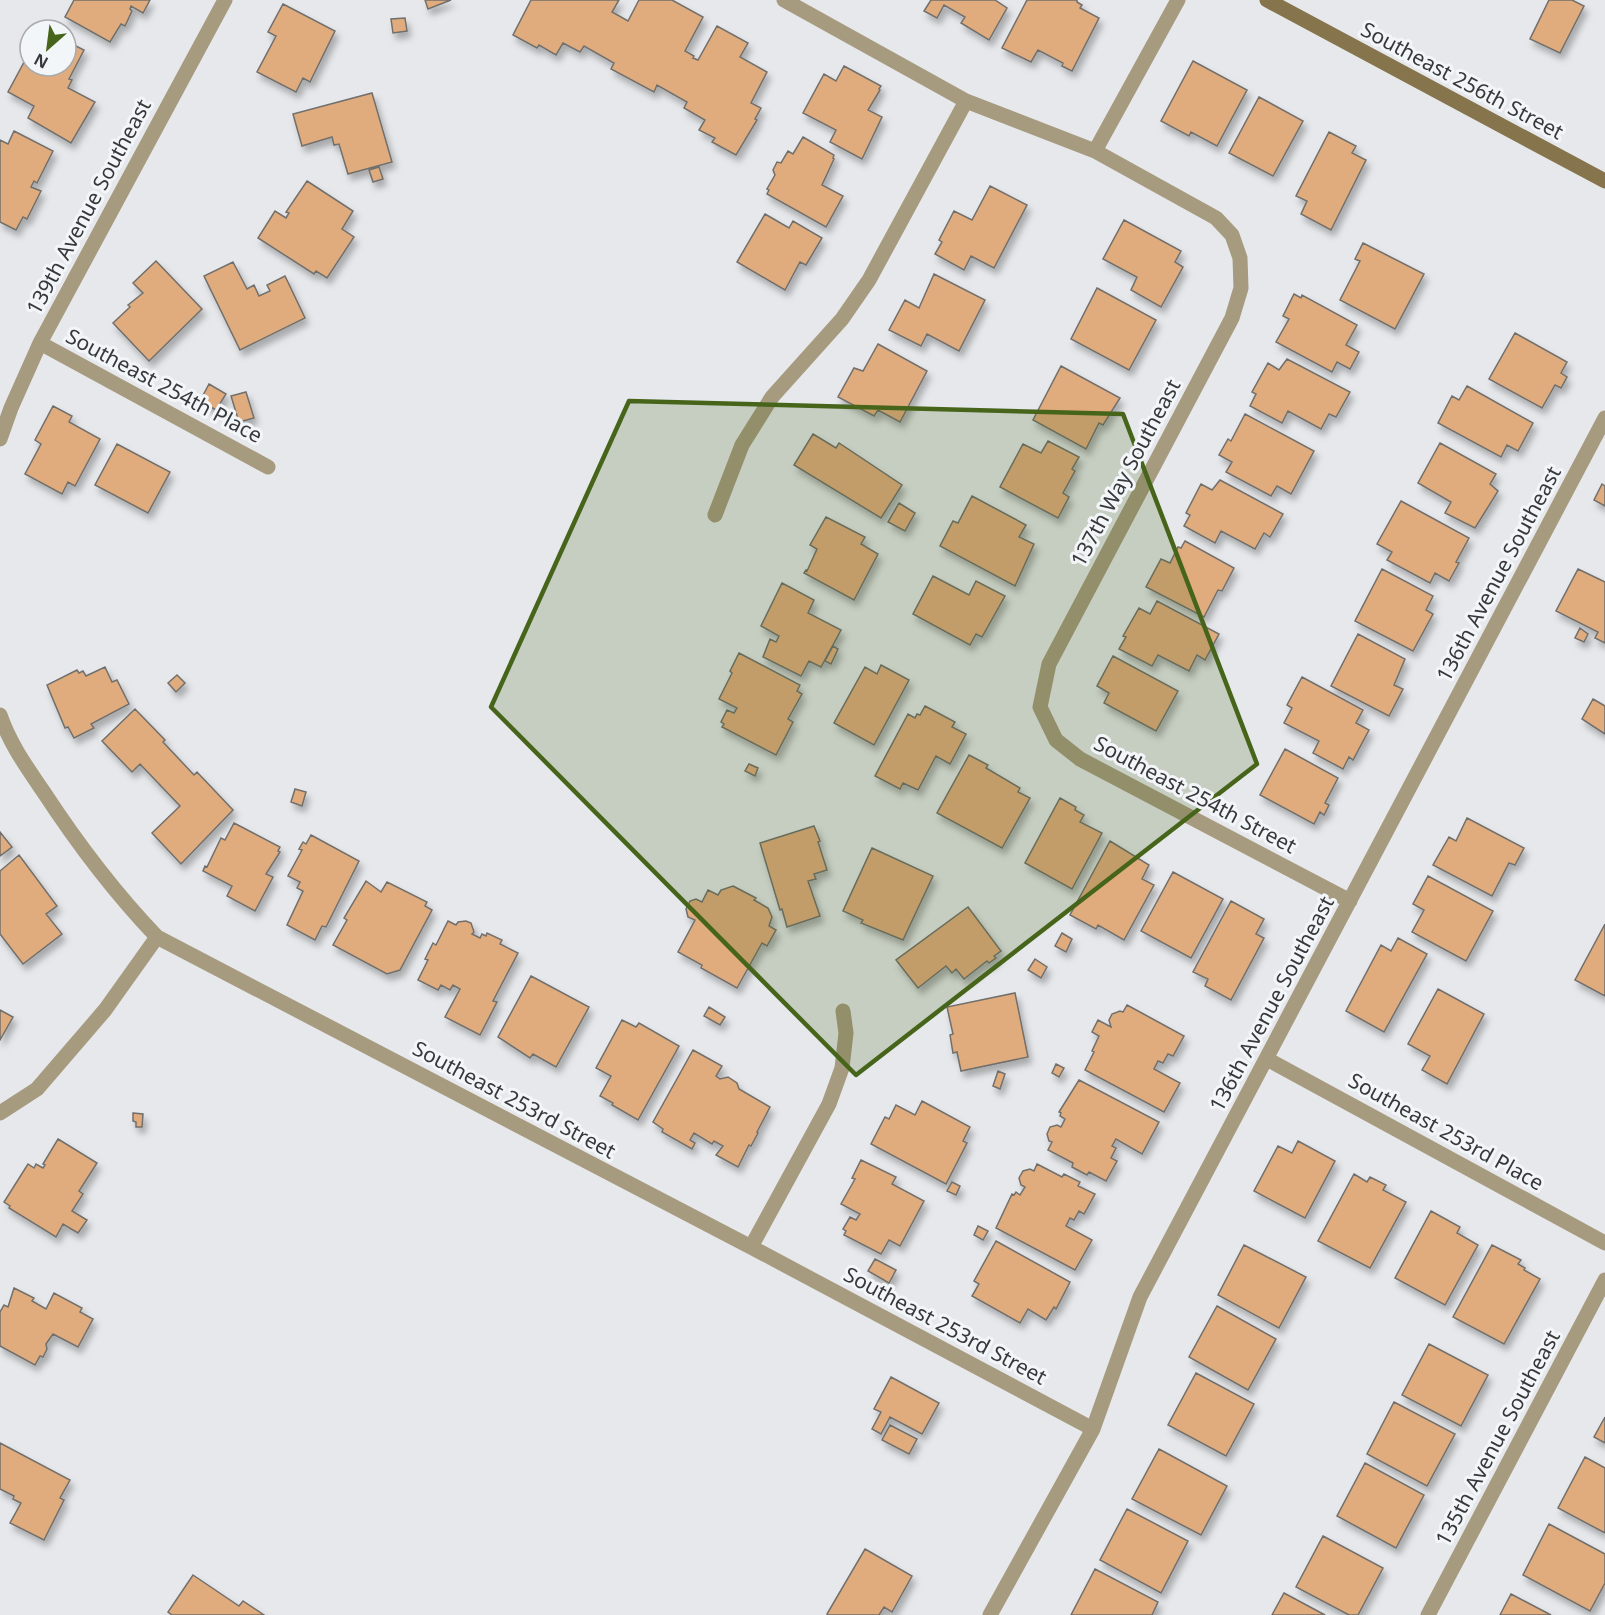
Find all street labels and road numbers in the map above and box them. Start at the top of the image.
street label: Southeast 256th Street [1356,15,1569,146]
street label: 139th Avenue Southeast [19,94,157,319]
street label: Southeast 254th Place [61,321,267,449]
street label: 137th Way Southeast [1064,374,1187,571]
street label: 136th Avenue Southeast [1429,461,1567,686]
street label: Southeast 254th Street [1089,729,1302,860]
street label: 136th Avenue Southeast [1202,891,1340,1116]
street label: Southeast 253rd Street [408,1034,621,1165]
street label: Southeast 253rd Place [1344,1066,1549,1196]
street label: Southeast 253rd Street [839,1260,1052,1391]
street label: 135th Avenue Southeast [1428,1325,1566,1550]

